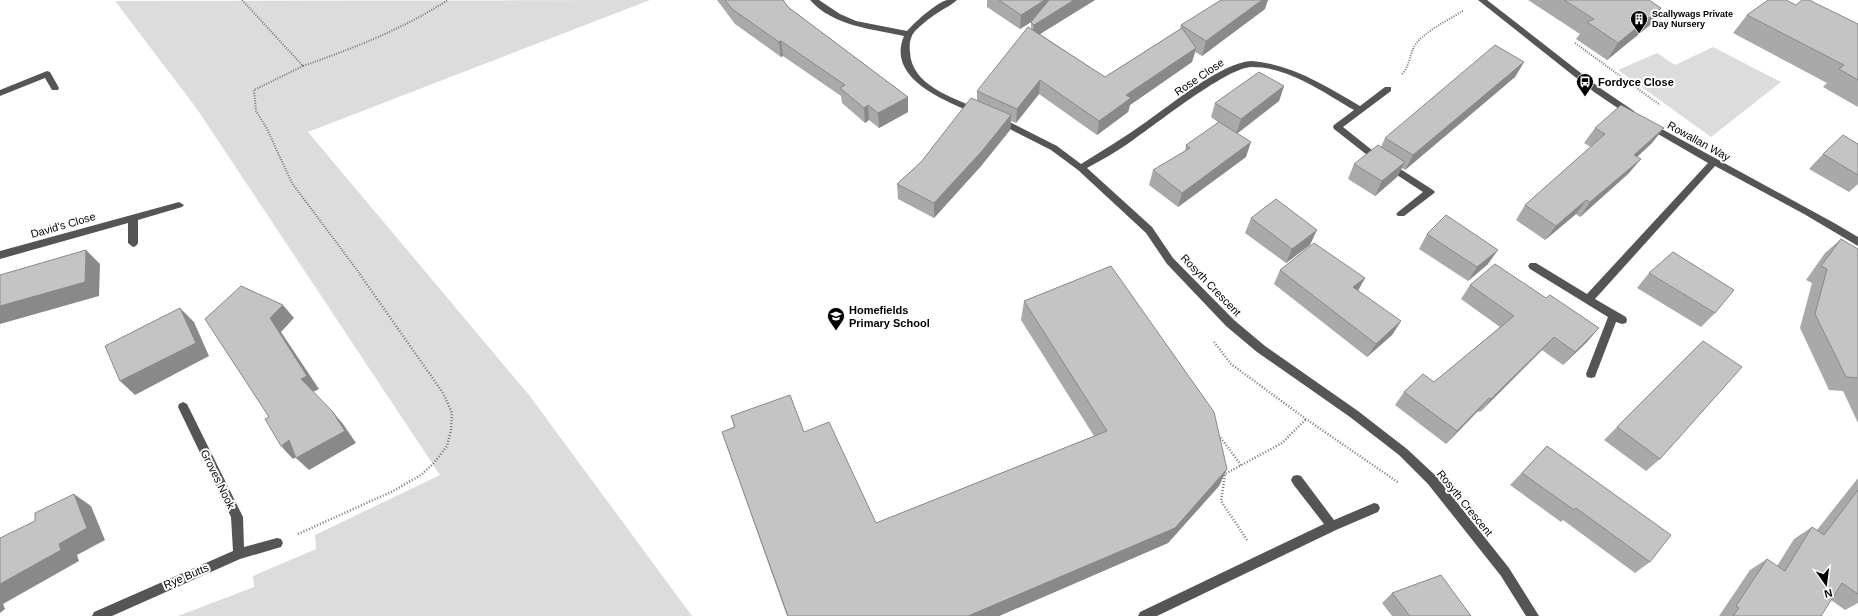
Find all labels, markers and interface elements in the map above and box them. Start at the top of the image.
building icon: Scallywags Private Day Nursery [1629,9,1649,34]
place label: Scallywags Private Day Nursery [1652,9,1733,29]
street label: Rose Close [1172,56,1226,98]
bus stop icon: Fordyce Close [1575,72,1595,97]
place label: Fordyce Close [1598,76,1674,88]
street label: Rowallan Way [1666,119,1733,163]
street label: David's Close [29,210,97,240]
street label: Rosyth Crescent [1178,252,1244,318]
place label: Homefields Primary School [849,304,930,329]
school or university icon: Homefields Primary School [826,306,846,331]
street label: Groves Nook [199,448,238,511]
street label: Rosyth Crescent [1435,468,1495,538]
street label: Rye Butts [162,561,211,591]
north arrow [1806,564,1846,604]
text: N [1823,587,1834,600]

